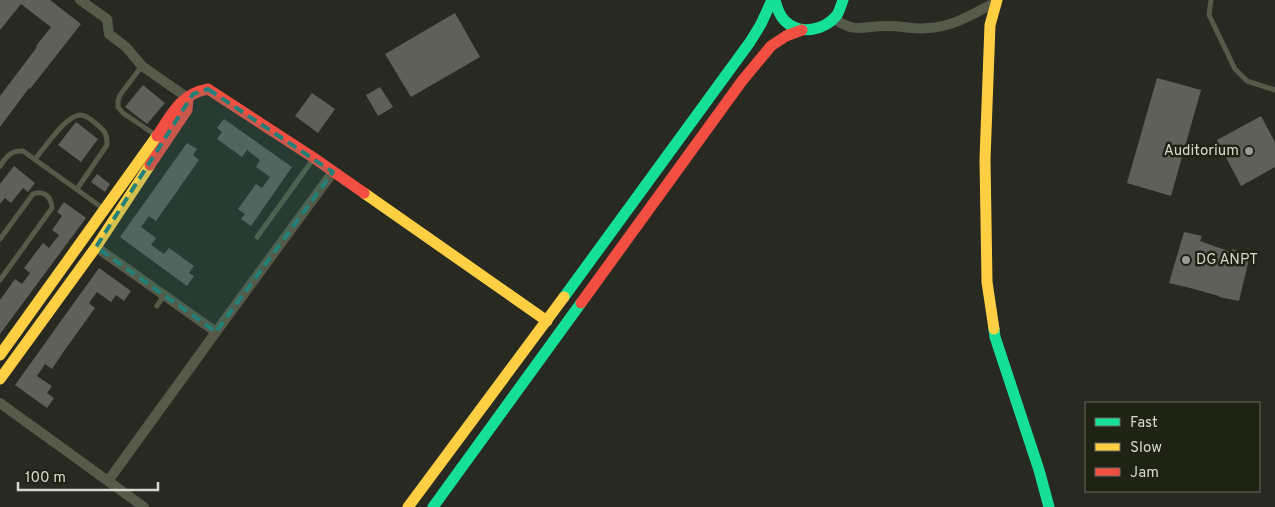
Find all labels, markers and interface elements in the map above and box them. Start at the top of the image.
place label: Auditorium [1164,142,1239,161]
marker: Auditorium [1243,145,1255,157]
place label: DG ANPT [1196,251,1258,270]
marker: DG ANPT [1180,254,1192,266]
legend [1085,402,1260,492]
text: Fast [1130,414,1158,433]
text: Slow [1130,439,1162,458]
scale bar [18,460,158,492]
text: Jam [1130,464,1159,483]
text: 100 m [25,469,66,488]

